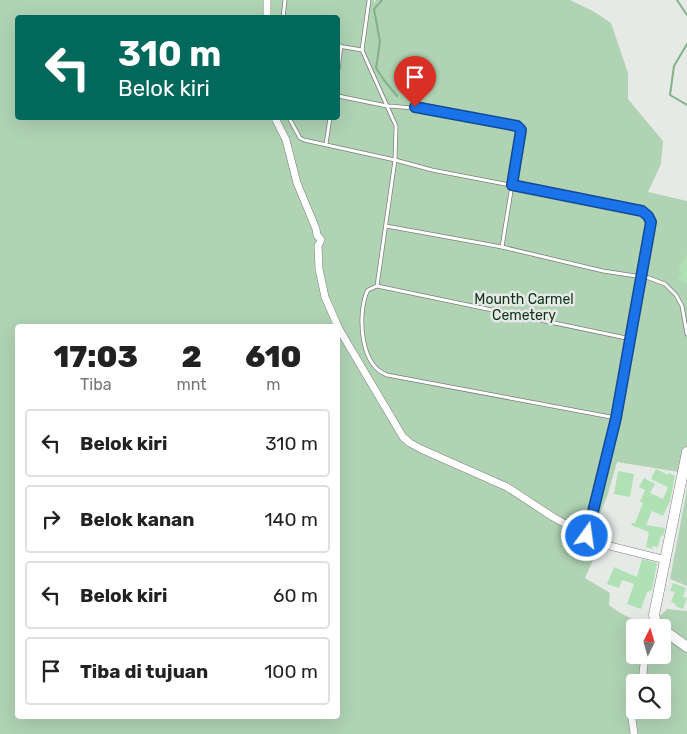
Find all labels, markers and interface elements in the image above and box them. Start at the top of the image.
text: 310 m [118,33,221,75]
icon: left [35,35,100,100]
pin [394,56,436,107]
icon: arrive [401,63,429,91]
text: Belok kiri [118,75,210,102]
park label: Mounth Carmel Cemetery [474,291,574,324]
text: 17:03 [54,339,138,375]
text: 2 [181,339,202,375]
text: 610 [245,339,301,375]
text: Tiba [80,375,112,394]
text: mnt [177,375,207,394]
text: m [266,375,280,394]
icon: left [37,429,65,457]
text: Belok kiri [80,432,167,455]
text: 310 m [265,432,318,455]
icon: right [37,505,65,533]
text: Belok kanan [80,508,195,531]
text: 140 m [264,508,318,531]
position arrow [560,509,612,561]
icon: left [37,581,65,609]
text: Belok kiri [80,584,167,607]
text: 60 m [273,584,318,607]
north arrow [626,619,671,664]
map controls [626,619,671,719]
icon: arrive [37,657,65,685]
text: Tiba di tujuan [80,660,208,683]
text: 100 m [264,660,318,683]
button: search [626,674,671,719]

